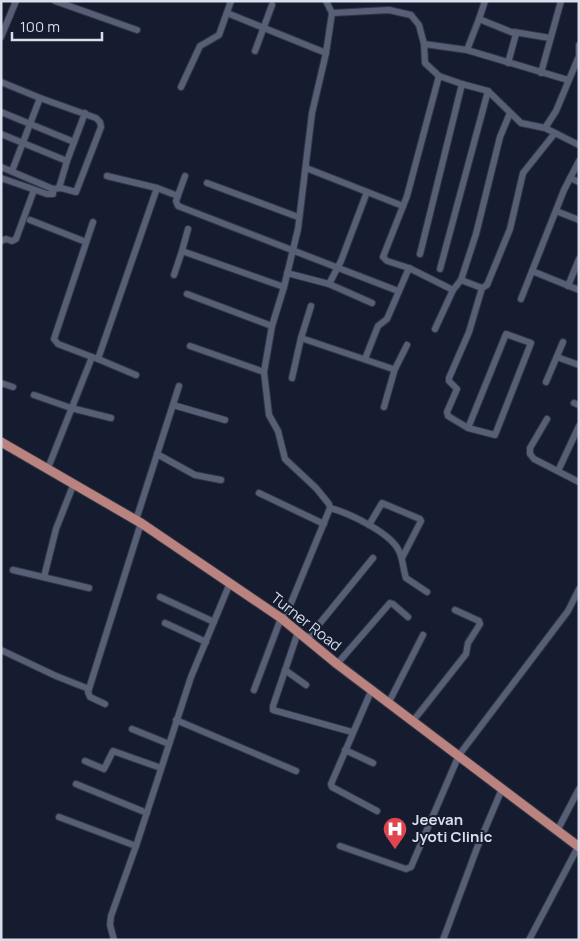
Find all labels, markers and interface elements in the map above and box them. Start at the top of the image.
scale bar [12,10,102,42]
text: 100 m [20,16,60,37]
street label: Turner Road [267,587,346,656]
place label: Jeevan Jyoti Clinic [412,809,493,847]
hospital icon: Jeevan Jyoti Clinic [382,816,408,850]

